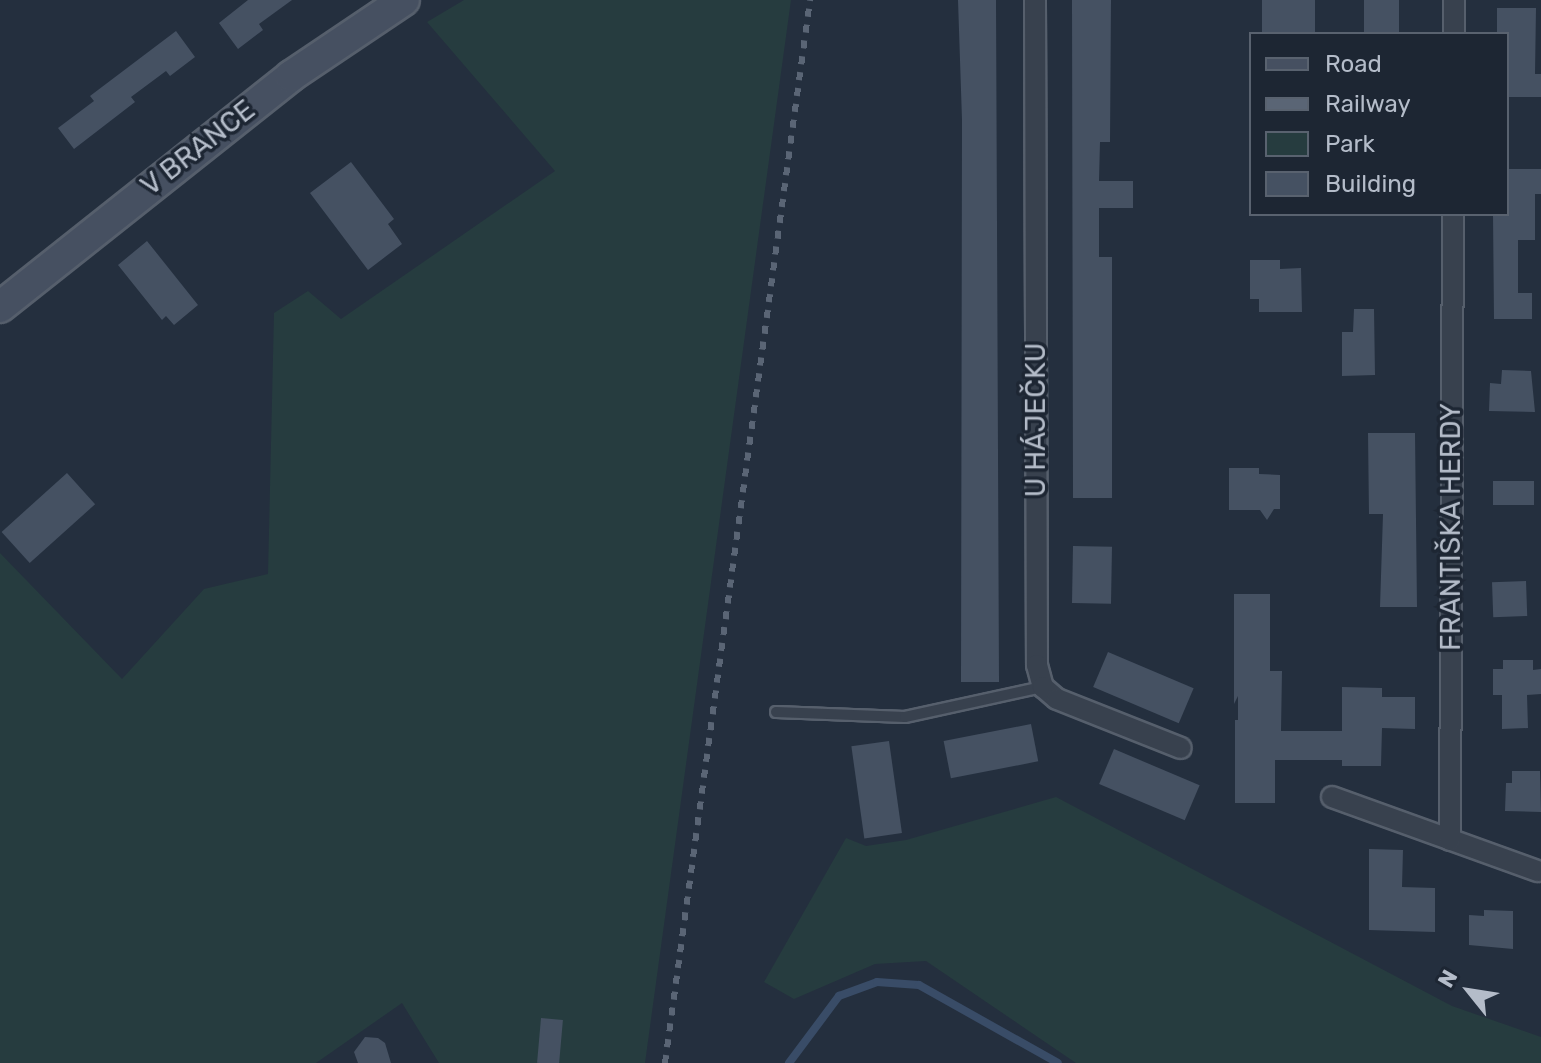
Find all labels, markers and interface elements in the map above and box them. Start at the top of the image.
legend [1249,32,1509,216]
text: Road [1325,50,1382,78]
text: Railway [1325,90,1411,118]
street label: V BRANCE [134,93,262,203]
text: Park [1325,130,1375,158]
text: Building [1325,170,1416,198]
street label: U HÁJEČKU [1019,343,1053,497]
street label: FRANTIŠKA HERDY [1434,403,1468,651]
north arrow [1429,951,1509,1031]
text: N [1432,965,1463,992]

